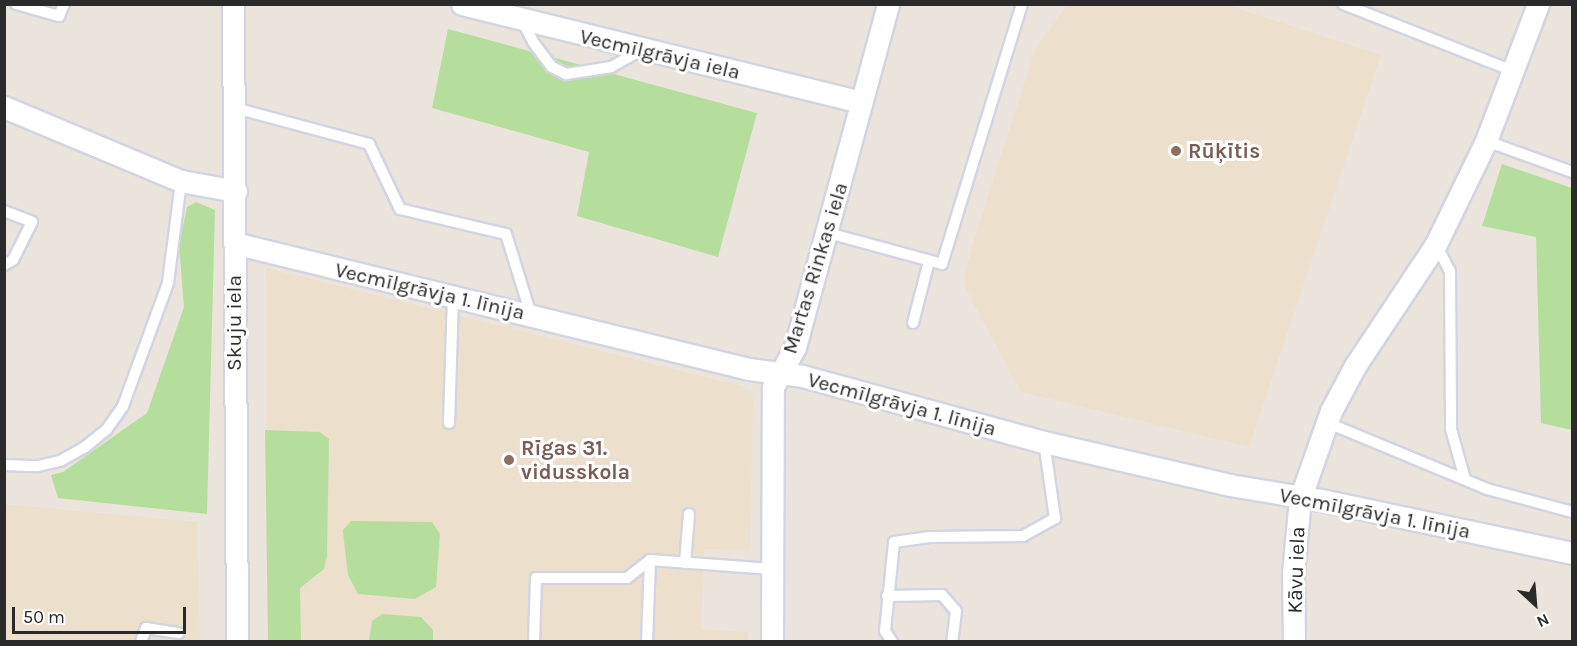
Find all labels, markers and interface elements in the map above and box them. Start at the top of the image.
street label: Vecmīlgrāvja iela [577,23,743,85]
place label: Rūķītis [1188,138,1260,164]
marker: Rūķītis [1169,144,1183,158]
street label: Martas Rinkas iela [777,179,853,357]
street label: Vecmīlgrāvja 1. līnija [333,257,527,325]
street label: Skuju iela [221,275,247,371]
street label: Vecmīlgrāvja 1. līnija [805,367,999,441]
place label: Rīgas 31. vidusskola [521,435,630,485]
marker: Rīgas 31. vidusskola [502,453,516,467]
street label: Vecmīlgrāvja 1. līnija [1277,482,1473,544]
street label: Kāvu iela [1282,526,1310,614]
north arrow [1505,574,1565,634]
scale bar [15,595,189,633]
text: 50 m [23,606,65,628]
text: N [1534,610,1552,632]

